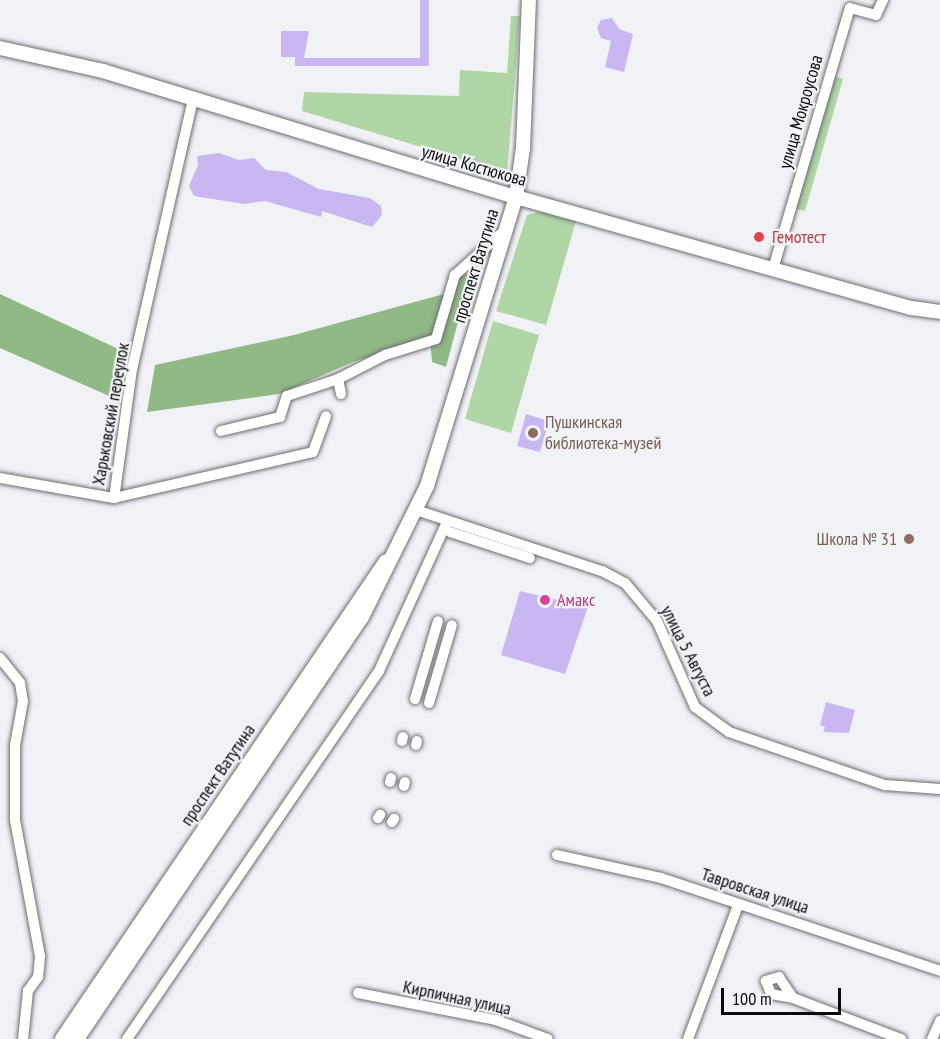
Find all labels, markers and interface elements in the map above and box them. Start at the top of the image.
street label: улица Мокроусова [774,53,828,171]
street label: улица Костюкова [419,141,529,191]
street label: проспект Ватутина [448,206,504,326]
place label: Гемотест [772,226,826,248]
marker: Гемотест [750,228,768,246]
street label: Харьковский переулок [88,341,134,487]
place label: Пушкинская библиотека-музей [545,412,661,454]
marker: Пушкинская библиотека-музей [526,426,540,440]
place label: Школа № 31 [817,528,897,550]
marker: Школа № 31 [902,532,916,546]
place label: Амакс [557,589,595,611]
marker: Амакс [538,593,552,607]
street label: улица 5 Августа [656,602,720,700]
street label: проспект Ватутина [176,720,260,830]
street label: Тавровская улица [698,863,812,919]
street label: Кирпичная улица [401,976,513,1020]
scale bar [724,976,844,1014]
text: 100 m [732,987,772,1010]

